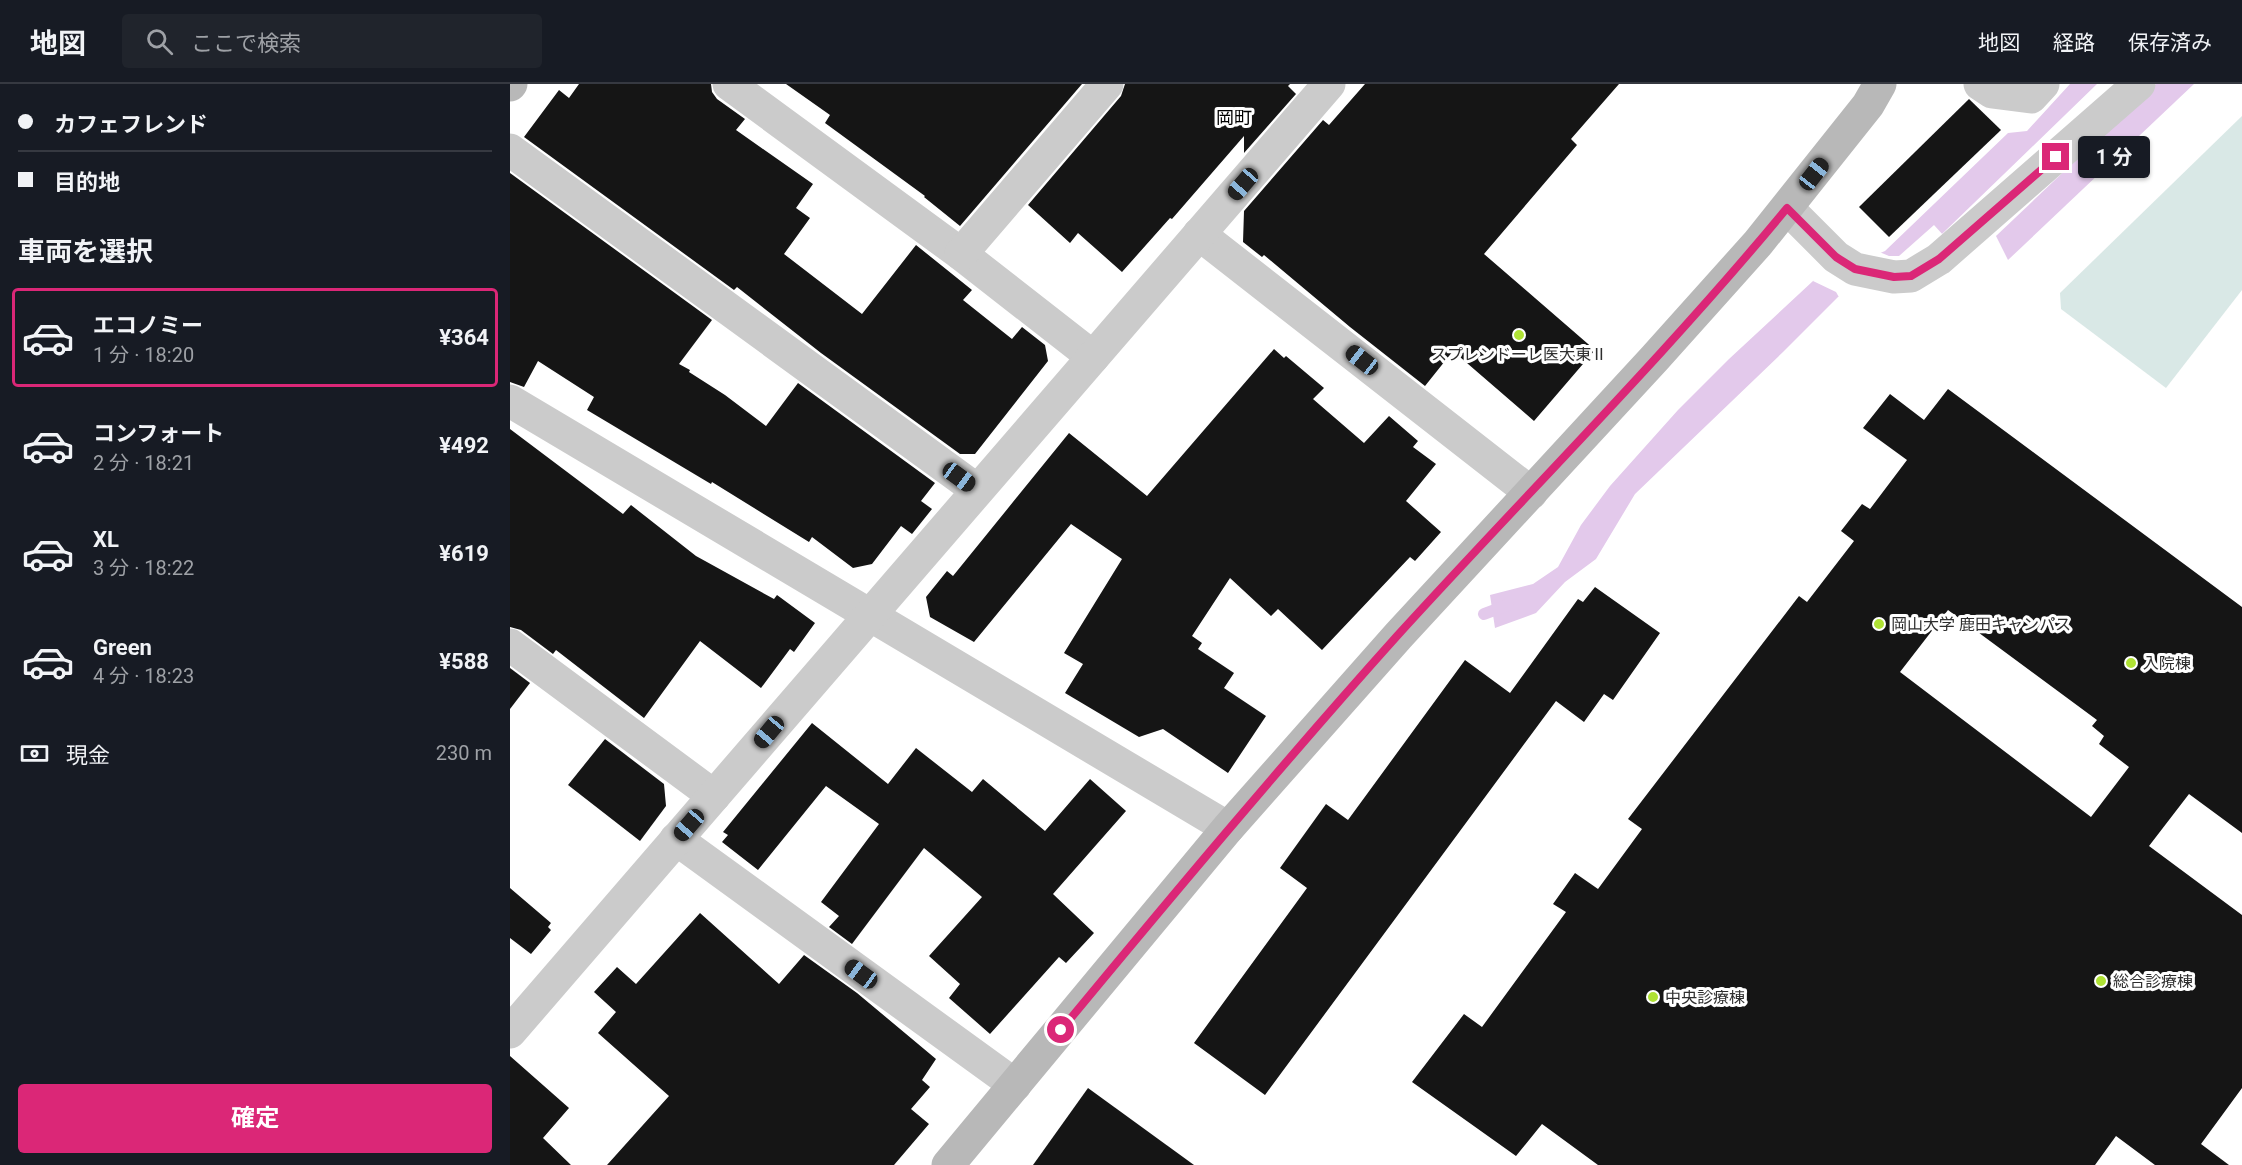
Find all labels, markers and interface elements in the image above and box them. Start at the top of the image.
search box [122,14,542,68]
icon: search [143,25,176,58]
text: 地図 [30,27,86,60]
text: ここで検索 [191,31,301,56]
text: 地図 [1978,31,2020,55]
text: 経路 [2053,31,2095,55]
text: 保存済み [2128,31,2212,55]
district label: 岡町 [1216,107,1252,128]
text: カフェフレンド [54,112,208,137]
callout: 1 分 [2077,136,2149,178]
route end [2042,143,2069,170]
text: 1 分 [2096,145,2132,169]
car [1796,154,1832,194]
car [1224,165,1262,203]
text: 目的地 [54,170,120,195]
text: 車両を選択 [18,236,153,268]
icon: car [21,311,75,365]
text: エコノミー [93,313,203,338]
text: ¥364 [439,325,489,350]
marker: スプレンドーレ医大東Ⅱ [1512,328,1526,342]
car [1342,342,1382,378]
text: 1 分 · 18:20 [93,343,194,367]
place label: スプレンドーレ医大東Ⅱ [1431,345,1607,364]
icon: car [21,419,75,473]
text: コンフォート [93,421,224,446]
text: ¥492 [439,433,489,458]
text: 2 分 · 18:21 [93,451,194,475]
car [939,459,979,495]
icon: car [21,527,75,581]
text: XL [93,527,119,552]
text: ¥619 [439,541,489,566]
text: 3 分 · 18:22 [93,556,194,580]
place label: 岡山大学 鹿田キャンパス [1891,615,2071,634]
marker: 岡山大学 鹿田キャンパス [1872,617,1886,631]
icon: car [21,635,75,689]
text: Green [93,635,152,660]
text: ¥588 [439,649,489,674]
place label: 入院棟 [2143,654,2191,673]
marker: 入院棟 [2124,656,2138,670]
text: 4 分 · 18:23 [93,664,194,688]
car [751,712,787,752]
icon: cash [18,737,51,770]
text: 230 m [436,741,492,765]
text: 現金 [66,743,110,768]
car [670,806,708,844]
car [841,956,881,992]
place label: 総合診療棟 [2113,972,2193,991]
marker: 総合診療棟 [2094,974,2108,988]
place label: 中央診療棟 [1665,988,1745,1007]
marker: 中央診療棟 [1646,990,1660,1004]
route start [1047,1016,1074,1043]
button: 確定 [18,1084,492,1153]

